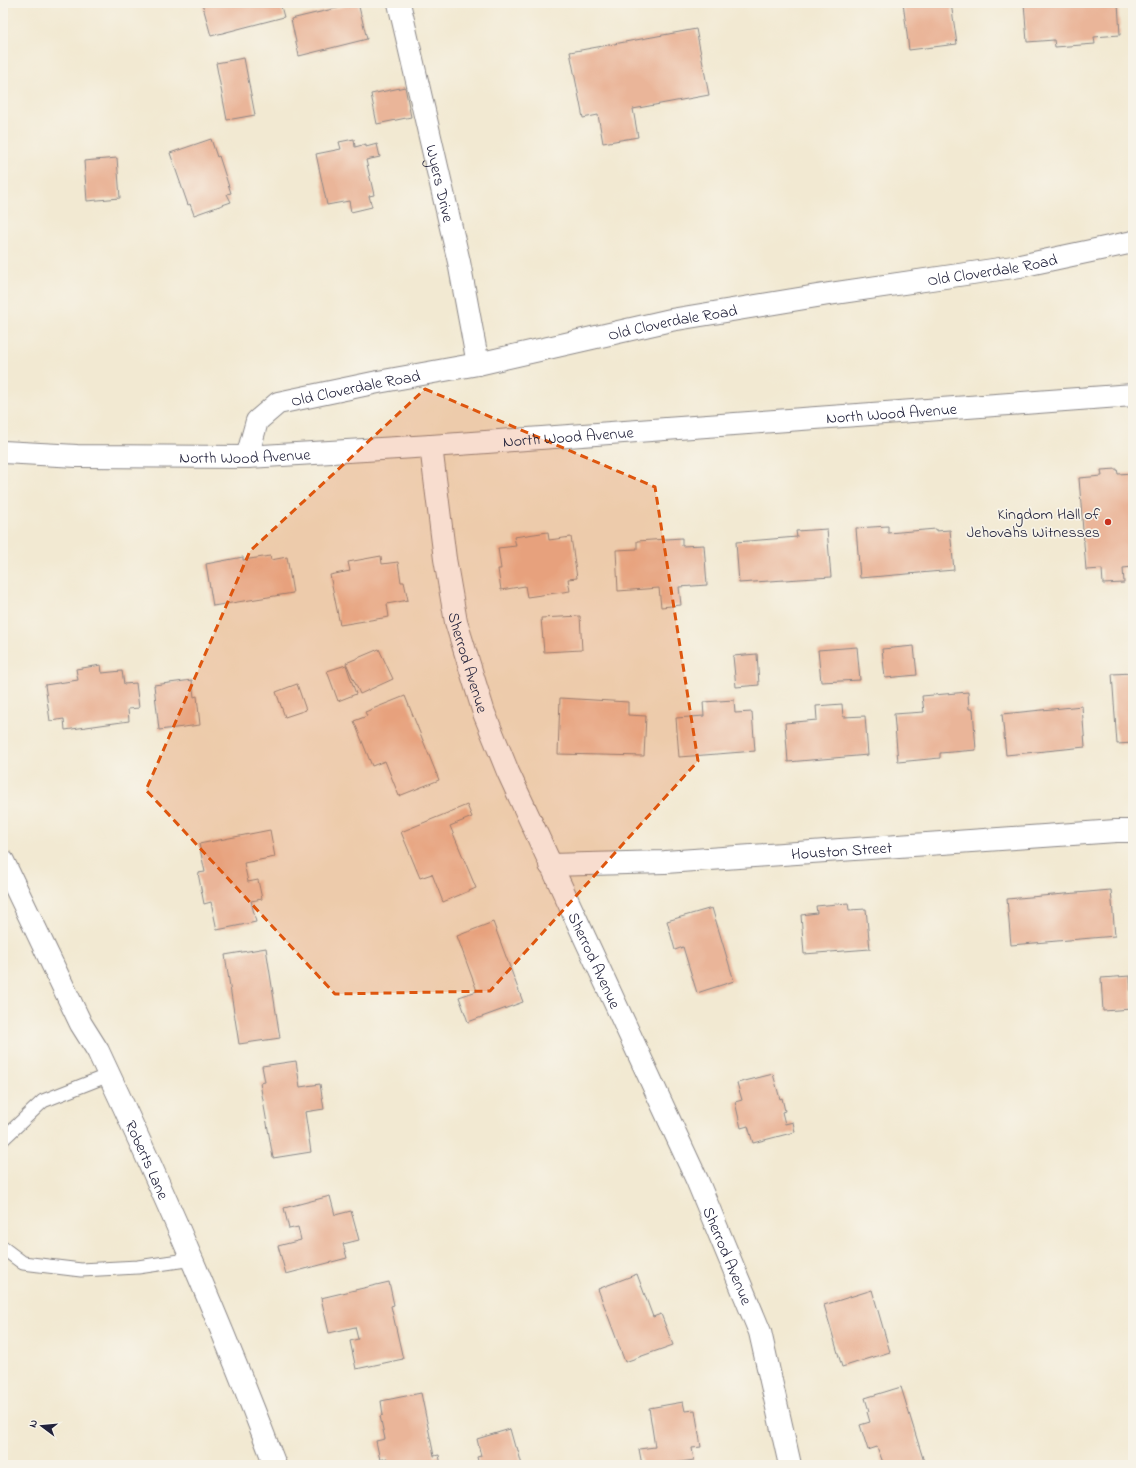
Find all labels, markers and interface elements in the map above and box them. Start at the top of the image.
street label: Wyers Drive [418,142,460,226]
street label: Old Cloverdale Road [926,248,1060,293]
street label: Old Cloverdale Road [606,299,739,348]
street label: Old Cloverdale Road [289,365,422,414]
street label: North Wood Avenue [825,398,959,431]
street label: North Wood Avenue [502,421,635,455]
street label: North Wood Avenue [179,443,312,471]
place label: Kingdom Hall of Jehovahs Witnesses [966,503,1101,545]
marker: Kingdom Hall of Jehovahs Witnesses [1103,517,1113,527]
street label: Sherrod Avenue [441,611,494,717]
street label: Houston Street [791,836,893,867]
street label: Sherrod Avenue [561,909,626,1014]
street label: Roberts Lane [118,1117,175,1204]
street label: Sherrod Avenue [695,1203,758,1310]
north arrow [22,1406,62,1446]
text: N [25,1418,42,1429]

